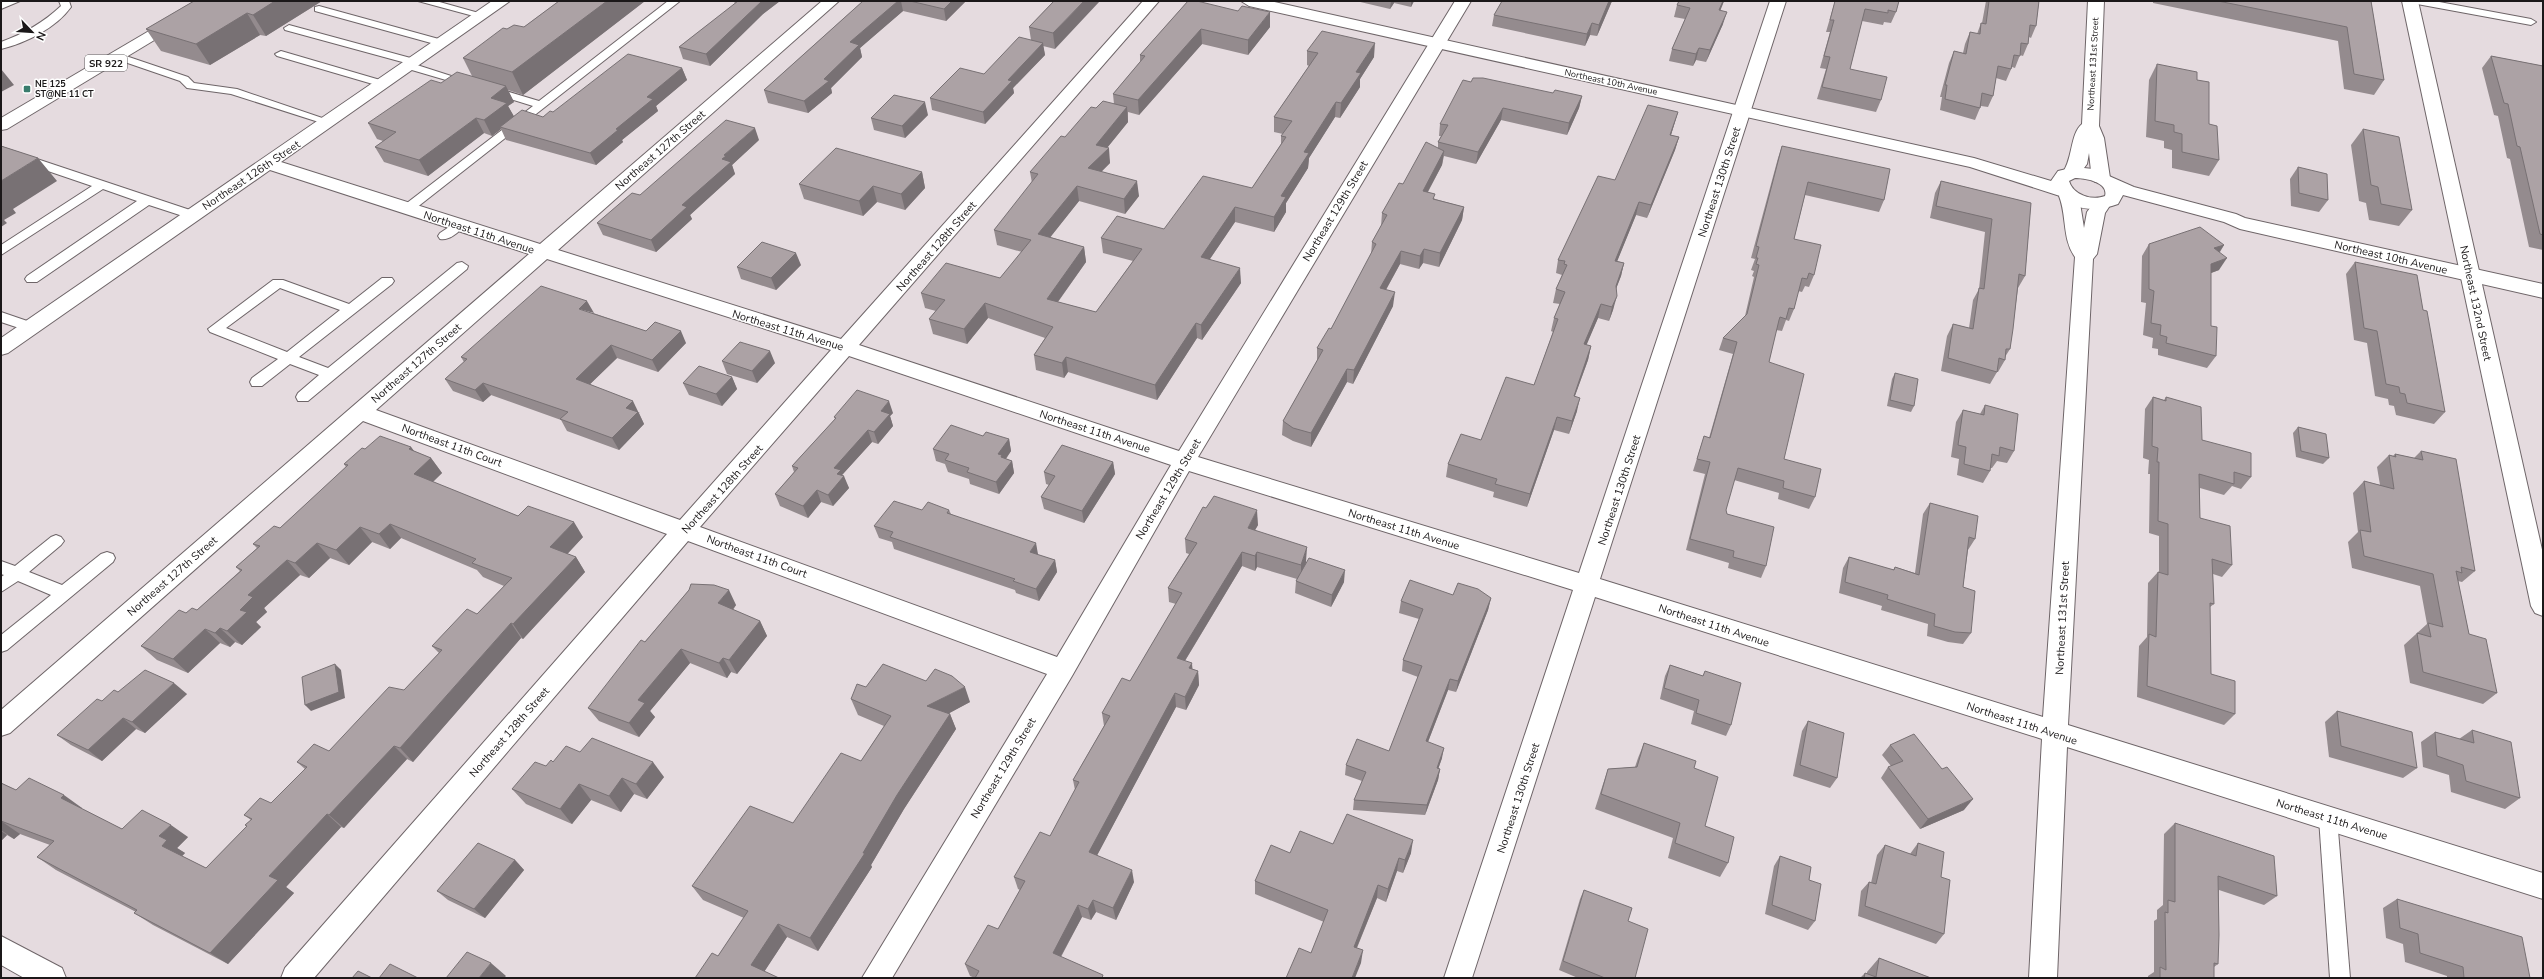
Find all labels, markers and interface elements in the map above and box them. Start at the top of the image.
north arrow [12,12,52,52]
street label: Northeast 131st Street [2085,16,2101,111]
text: N [32,29,49,43]
road number: SR 922 [85,55,127,71]
street label: Northeast 10th Avenue [1563,66,1659,98]
place label: NE 125 ST@NE 11 CT [35,78,94,100]
marker: NE 125 ST@NE 11 CT [22,84,32,94]
street label: Northeast 127th Street [612,107,709,194]
street label: Northeast 130th Street [1695,125,1744,239]
street label: Northeast 126th Street [199,137,303,214]
street label: Northeast 129th Street [1299,158,1372,264]
street label: Northeast 128th Street [893,198,980,295]
street label: Northeast 11th Avenue [421,207,536,258]
street label: Northeast 10th Avenue [2333,237,2449,278]
street label: Northeast 132nd Street [2456,244,2495,362]
street label: Northeast 11th Avenue [730,306,846,355]
street label: Northeast 127th Street [368,320,465,407]
street label: Northeast 11th Avenue [1037,406,1152,457]
street label: Northeast 11th Court [400,420,504,471]
street label: Northeast 130th Street [1595,433,1644,547]
street label: Northeast 129th Street [1132,436,1205,542]
street label: Northeast 128th Street [678,442,766,537]
street label: Northeast 11th Avenue [1346,505,1462,554]
street label: Northeast 11th Court [705,531,809,582]
street label: Northeast 127th Street [124,533,221,620]
street label: Northeast 131st Street [2052,561,2073,675]
street label: Northeast 11th Avenue [1656,600,1771,651]
street label: Northeast 128th Street [466,684,553,781]
street label: Northeast 11th Avenue [1964,698,2079,749]
street label: Northeast 129th Street [967,715,1040,821]
street label: Northeast 130th Street [1494,741,1543,855]
street label: Northeast 11th Avenue [2274,795,2390,844]

